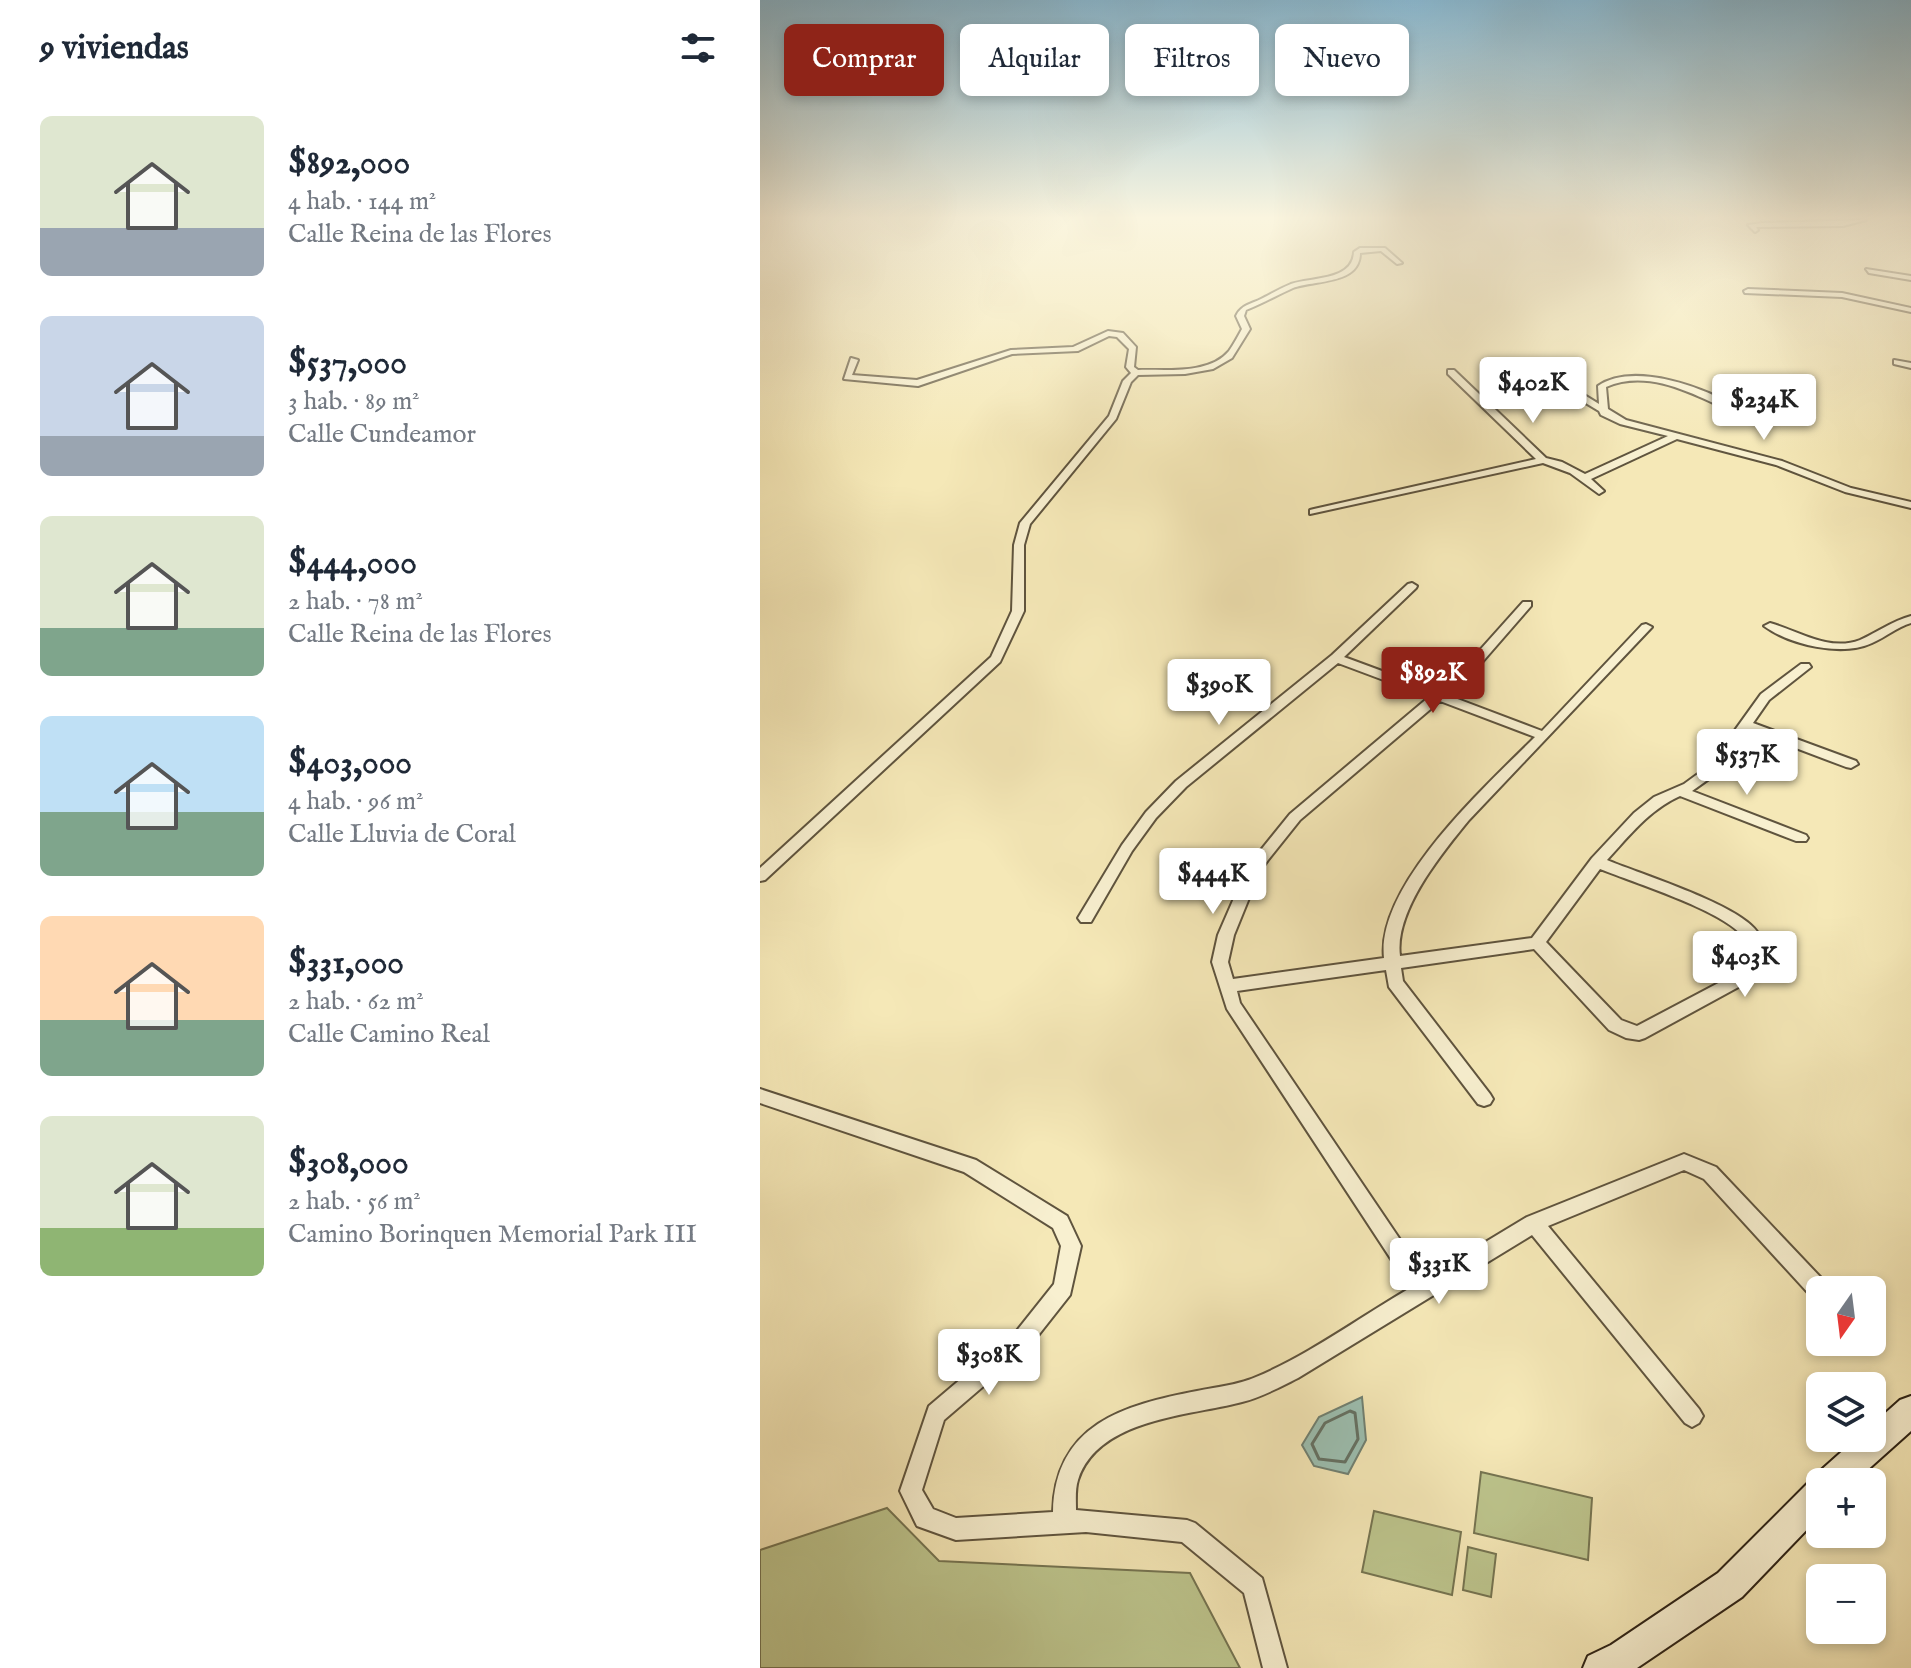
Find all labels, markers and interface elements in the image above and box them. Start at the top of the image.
chip: Comprar [784,24,944,96]
chip: Alquilar [960,24,1109,96]
chip: Filtros [1125,24,1259,96]
chip: Nuevo [1275,24,1409,96]
icon: filters [676,26,720,70]
text: 9 viviendas [40,27,189,70]
text: $892,000 [288,142,410,185]
icon: home [104,148,200,244]
text: 4 hab. · 144 m² [288,185,436,218]
text: Calle Reina de las Flores [288,218,552,251]
text: $537,000 [288,342,407,385]
icon: home [104,348,200,444]
pin: $402K [1477,357,1589,425]
text: $402K [1498,366,1568,399]
pin: $234K [1708,374,1820,442]
text: $234K [1730,383,1798,416]
text: 3 hab. · 89 m² [288,385,420,418]
text: Calle Cundeamor [288,418,476,451]
text: $444,000 [288,542,417,585]
icon: home [104,548,200,644]
text: 2 hab. · 78 m² [288,585,423,618]
text: Calle Reina de las Flores [288,618,552,651]
pin: $892K [1377,647,1489,715]
text: $892K [1400,656,1466,689]
pin: $390K [1163,659,1275,727]
text: $390K [1185,668,1253,701]
pin: $537K [1691,729,1803,797]
text: $537K [1715,738,1779,771]
text: $403,000 [288,742,412,785]
icon: home [104,748,200,844]
text: 4 hab. · 96 m² [288,785,423,818]
text: Calle Lluvia de Coral [288,818,516,851]
pin: $444K [1157,848,1269,916]
text: $444K [1177,857,1249,890]
pin: $403K [1689,931,1801,999]
text: $403K [1711,940,1779,973]
text: $331,000 [288,942,404,985]
icon: home [104,948,200,1044]
text: 2 hab. · 62 m² [288,985,424,1018]
text: Calle Camino Real [288,1018,490,1051]
text: $308,000 [288,1142,409,1185]
icon: home [104,1148,200,1244]
text: 2 hab. · 56 m² [288,1185,421,1218]
text: Camino Borinquen Memorial Park III [288,1218,697,1251]
pin: $331K [1383,1238,1495,1306]
text: $331K [1408,1247,1470,1280]
north arrow [1806,1276,1886,1356]
map controls [1806,1276,1886,1644]
pin: $308K [933,1329,1045,1397]
text: $308K [956,1338,1022,1371]
button: layers [1806,1372,1886,1452]
button: + [1806,1468,1886,1548]
button: − [1806,1564,1886,1644]

